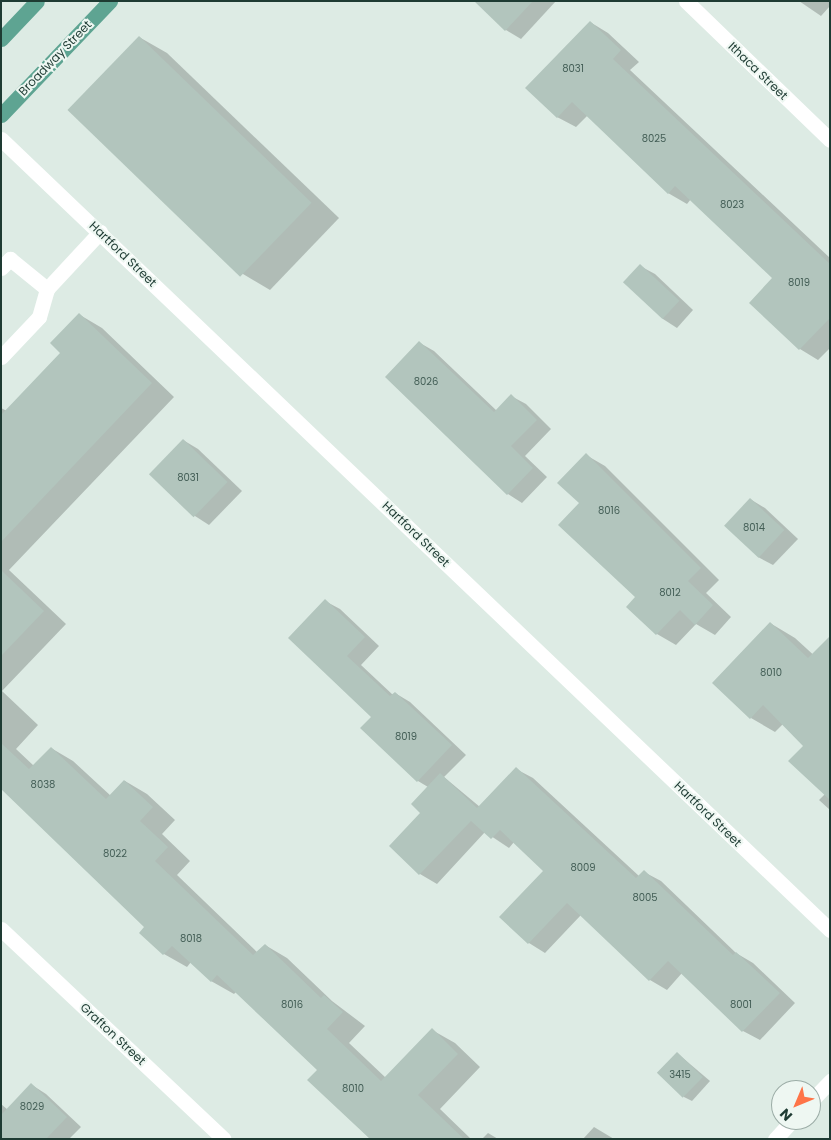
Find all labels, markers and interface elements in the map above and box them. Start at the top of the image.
street label: Broadway Street [16,17,94,99]
street label: Ithaca Street [725,39,791,103]
house number: 8031 [562,63,584,75]
house number: 8025 [642,133,666,145]
house number: 8023 [720,199,744,211]
street label: Hartford Street [86,218,160,290]
house number: 8019 [788,277,810,289]
house number: 8026 [414,376,438,388]
house number: 8031 [177,472,199,484]
street label: Hartford Street [379,498,453,570]
house number: 8016 [598,505,620,517]
house number: 8014 [743,522,765,534]
house number: 8012 [659,587,681,599]
house number: 8010 [760,667,782,679]
house number: 8019 [395,731,417,743]
street label: Hartford Street [671,778,745,850]
house number: 8038 [31,779,55,791]
house number: 8022 [103,848,127,860]
house number: 8009 [570,862,596,874]
house number: 8005 [632,892,658,904]
house number: 8018 [180,933,202,945]
house number: 8016 [281,999,303,1011]
house number: 8001 [730,999,752,1011]
street label: Grafton Street [77,1000,149,1068]
house number: 3415 [669,1069,691,1081]
north arrow [771,1080,821,1130]
house number: 8010 [342,1083,364,1095]
house number: 8029 [20,1101,44,1113]
text: N [775,1104,797,1126]

